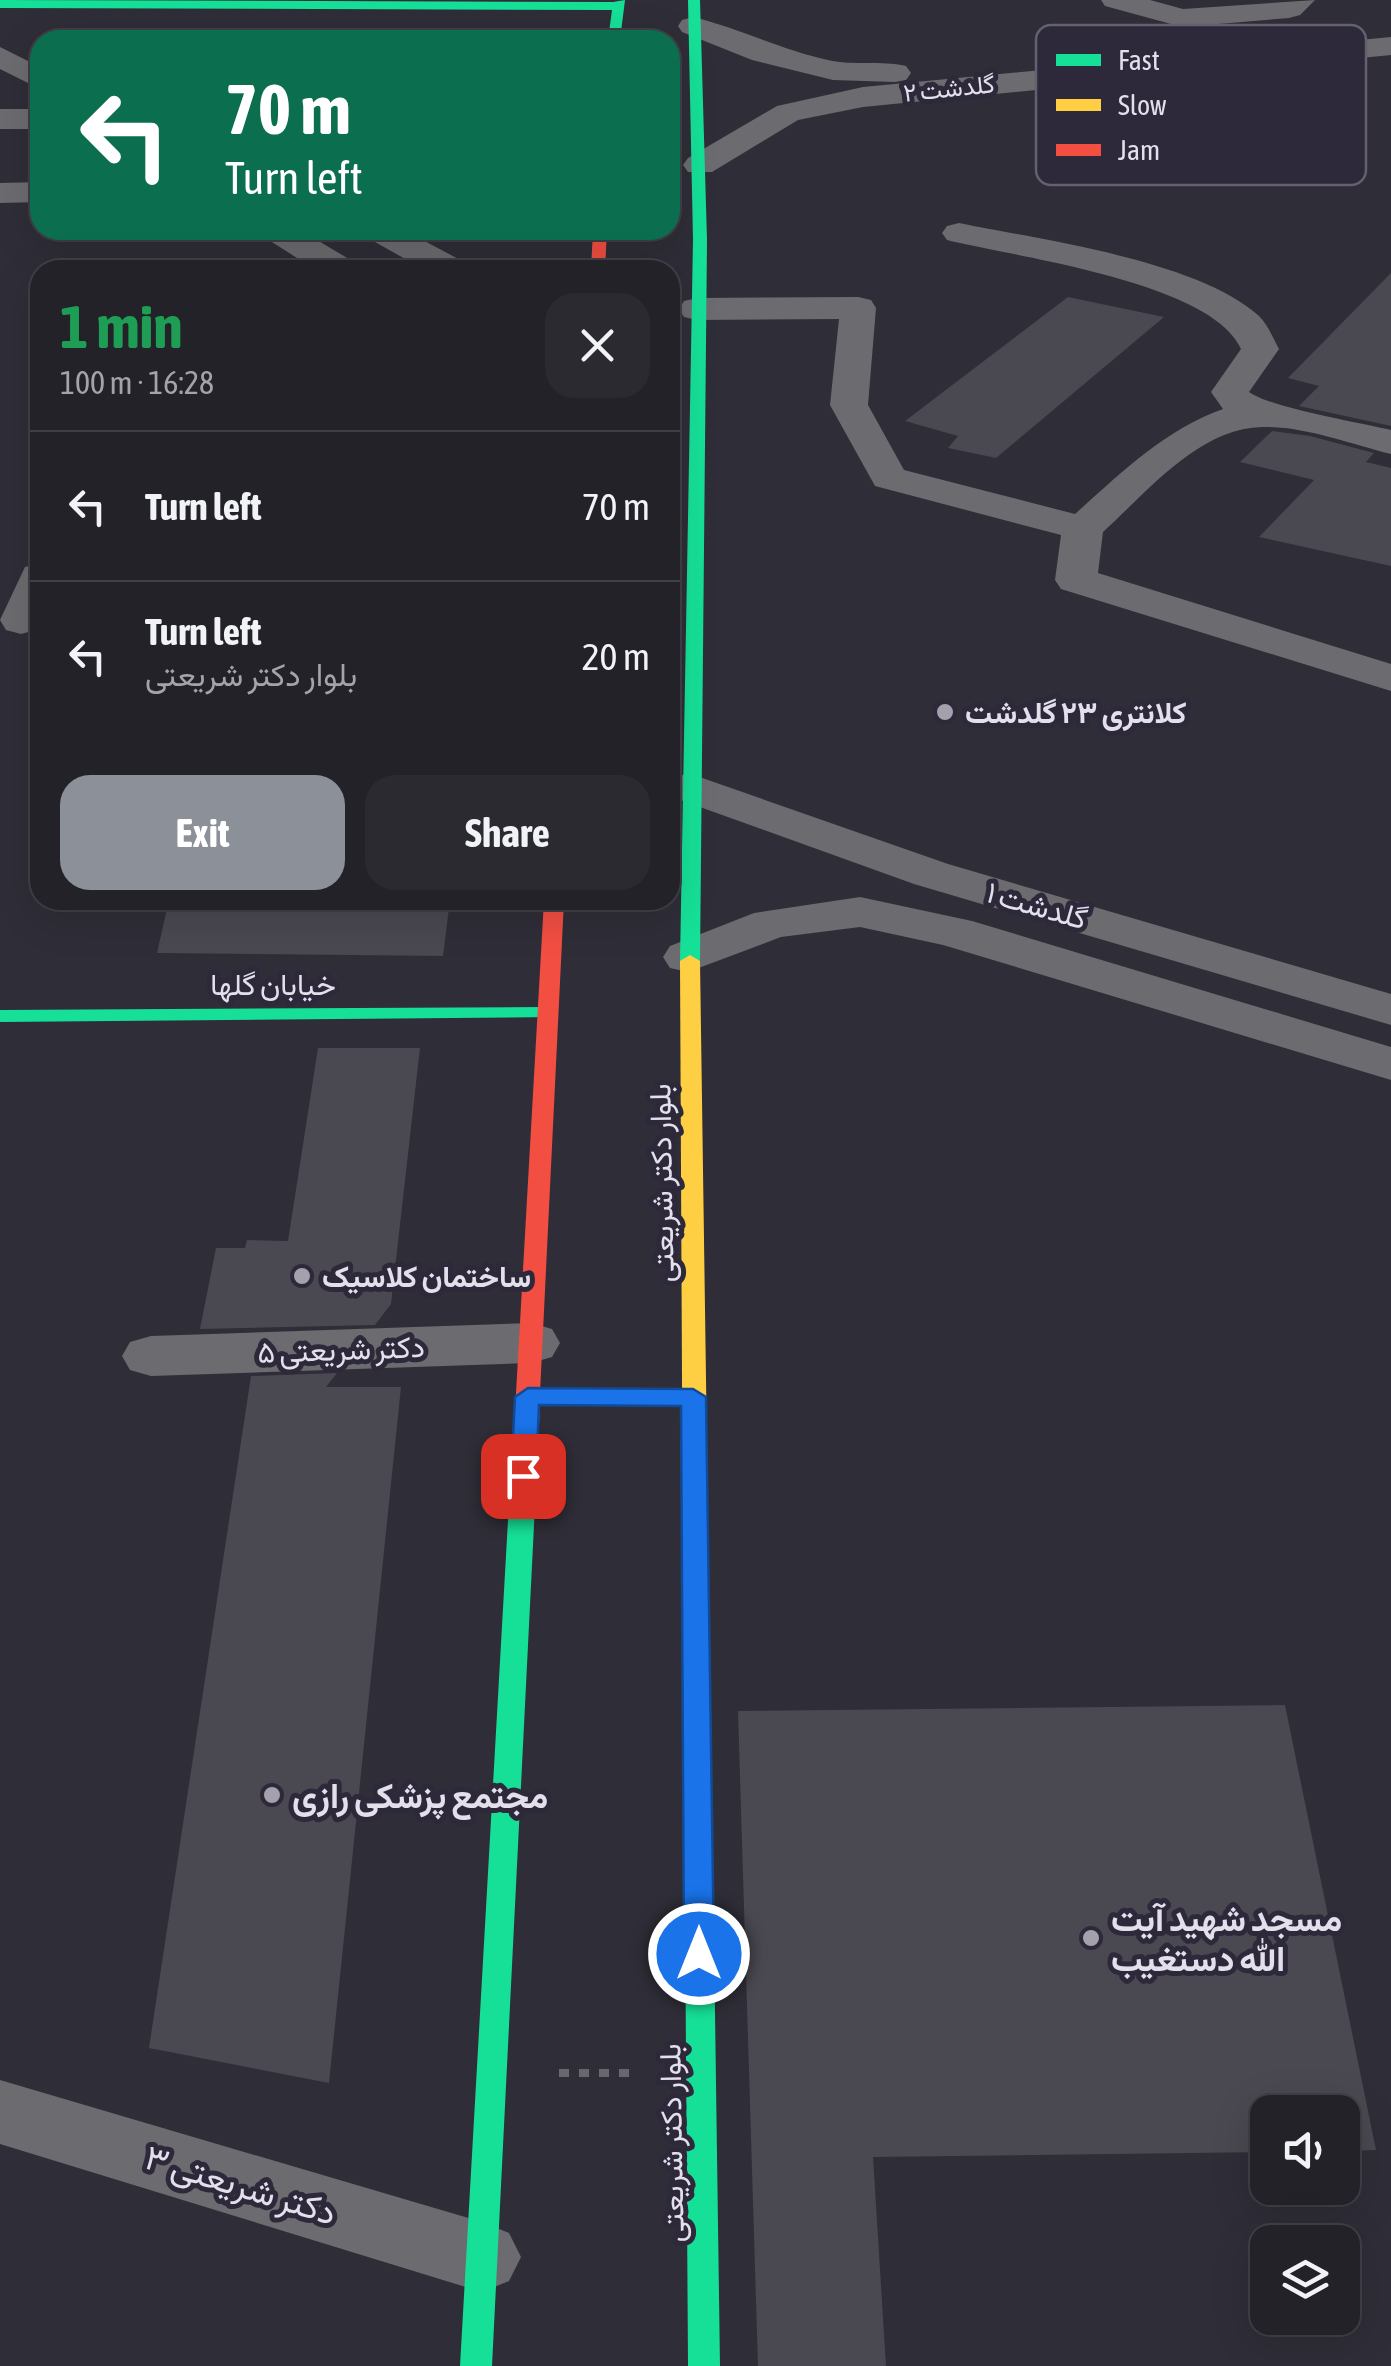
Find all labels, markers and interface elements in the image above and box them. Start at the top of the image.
legend [1036,25,1366,185]
text: Fast [1118,44,1160,76]
text: 70 m [225,69,351,149]
street label: گلدشت ۲ [902,69,996,107]
icon: left [60,70,190,200]
text: Slow [1118,89,1167,121]
text: Jam [1118,134,1160,166]
text: Turn left [225,152,363,204]
text: 1 min [60,292,183,361]
button: close [545,293,650,398]
text: 100 m · 16:28 [60,364,214,401]
icon: left [60,479,115,534]
text: Turn left [145,485,261,528]
text: 70 m [582,485,650,528]
text: Turn left [145,610,261,653]
icon: left [60,629,115,684]
text: 20 m [582,635,650,678]
text: بلوار دکتر شریعتی [145,656,357,693]
place label: کلانتری ۲۳ گلدشت [965,695,1187,731]
marker: کلانتری ۲۳ گلدشت [934,701,956,723]
button: Exit [60,775,345,890]
button: Share [365,775,650,890]
street label: گلدشت ۱ [983,874,1091,936]
street label: خیابان گلها [210,967,336,1003]
street label: بلوار دکتر شریعتی [642,1083,682,1283]
place label: ساختمان کلاسیک [322,1259,531,1294]
marker: ساختمان کلاسیک [291,1265,313,1287]
street label: ۵ دکتر شریعتی [257,1329,425,1371]
pin [481,1434,566,1519]
icon: arrive [496,1449,551,1504]
place label: مجتمع پزشکی رازی [292,1775,548,1820]
marker: مجتمع پزشکی رازی [261,1784,283,1806]
place label: مسجد شهید آیت الله دستغیب [1111,1898,1342,1980]
position arrow [647,1902,751,2006]
marker: مسجد شهید آیت الله دستغیب [1080,1927,1102,1949]
street label: بلوار دکتر شریعتی [652,2043,692,2243]
map controls [1250,2095,1360,2335]
button: sound [1250,2095,1360,2205]
street label: ۳ دکتر شریعتی [140,2136,341,2235]
button: layers [1250,2225,1360,2335]

